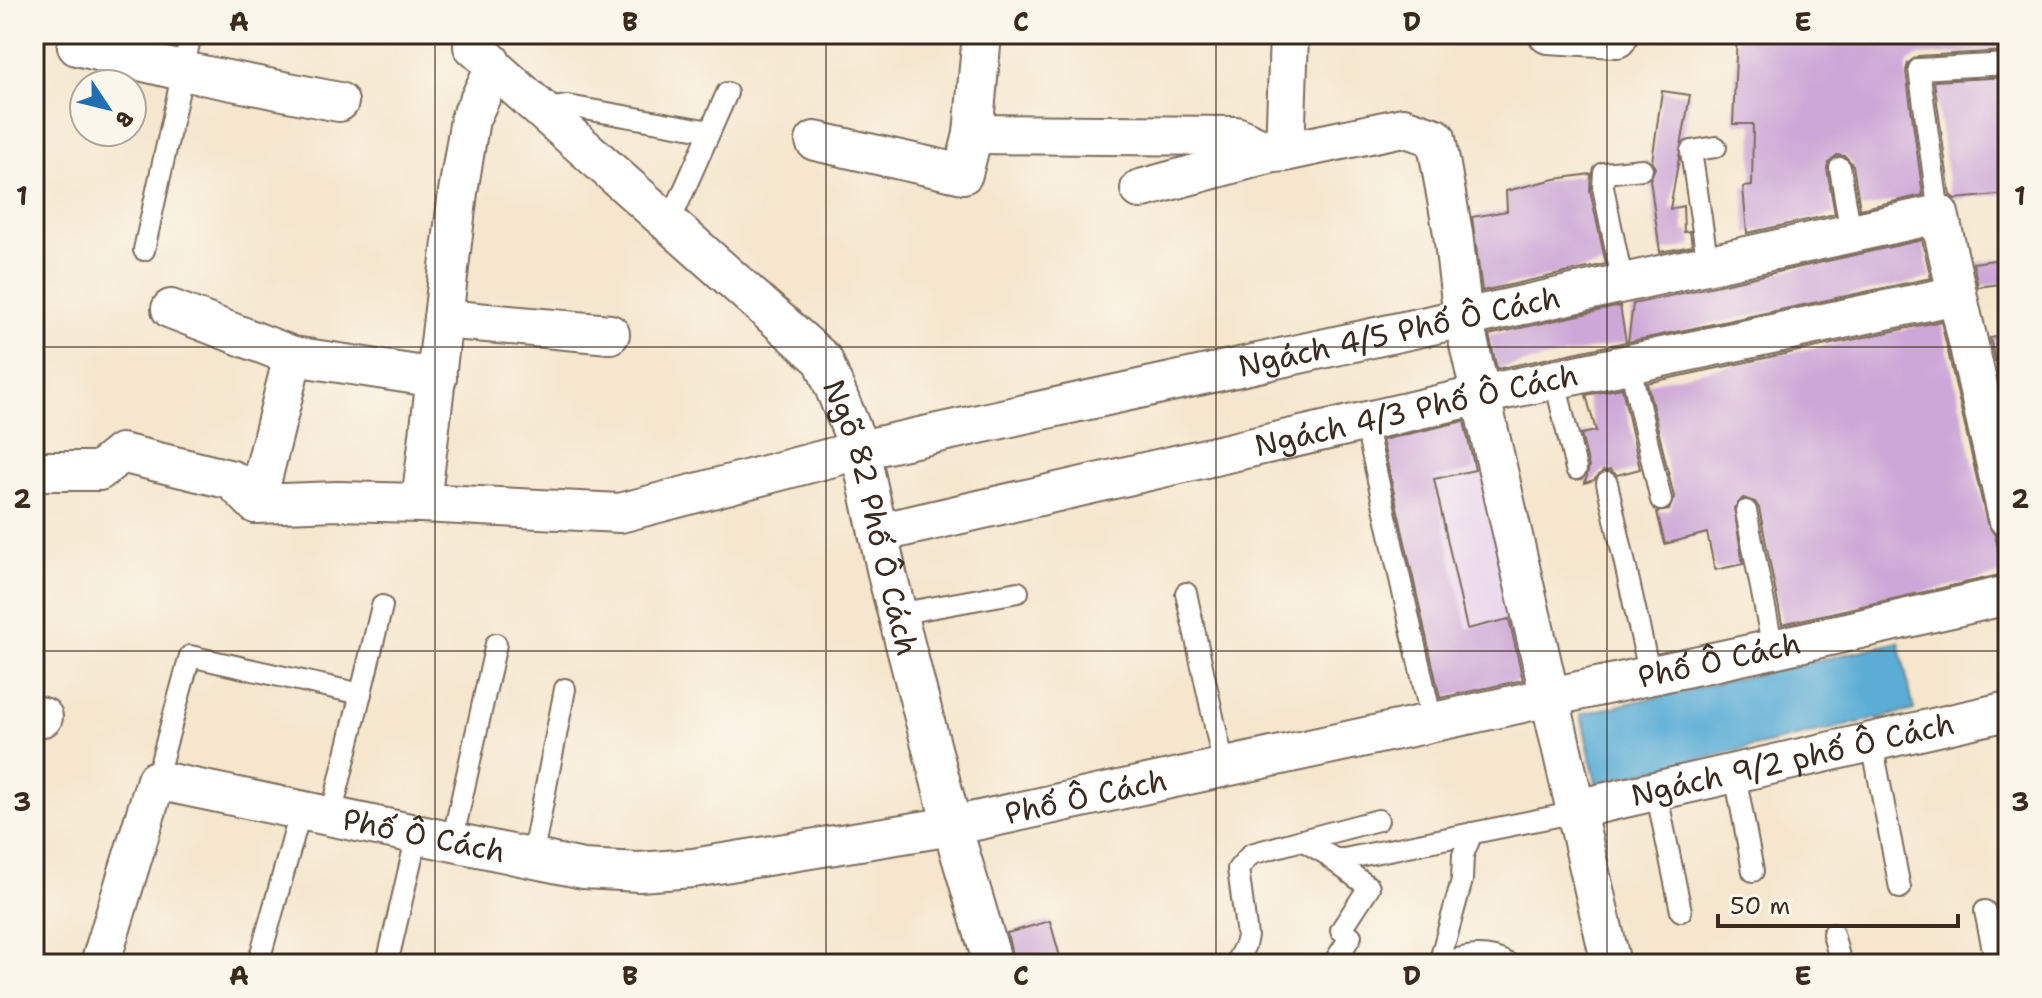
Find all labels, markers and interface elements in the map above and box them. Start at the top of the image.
text: A [229,4,249,39]
text: B [622,4,638,39]
text: C [1013,4,1029,39]
text: D [1403,4,1421,39]
text: E [1794,4,1812,39]
north arrow [68,68,148,148]
text: B [108,105,140,133]
text: 1 [16,178,28,213]
text: 1 [2014,178,2026,213]
street label: Ngách 4/5 Phố Ô Cách [1234,276,1564,387]
street label: Ngách 4/3 Phố Ô Cách [1250,354,1582,466]
street label: Ngõ 82 Phố Ô Cách [813,373,928,660]
text: 2 [13,481,31,516]
text: 2 [2011,481,2029,516]
street label: Phố Ô Cách [1634,622,1804,698]
street label: Ngách 9/2 phố Ô Cách [1627,703,1958,816]
street label: Phố Ô Cách [1001,759,1171,834]
text: 3 [13,784,31,819]
text: 3 [2011,784,2029,819]
street label: Phố Ô Cách [339,798,509,872]
scale bar [1718,878,1958,928]
text: 50 m [1730,890,1790,922]
text: A [229,958,249,993]
text: B [622,958,638,993]
text: C [1013,958,1029,993]
text: D [1403,958,1421,993]
text: E [1794,958,1812,993]

